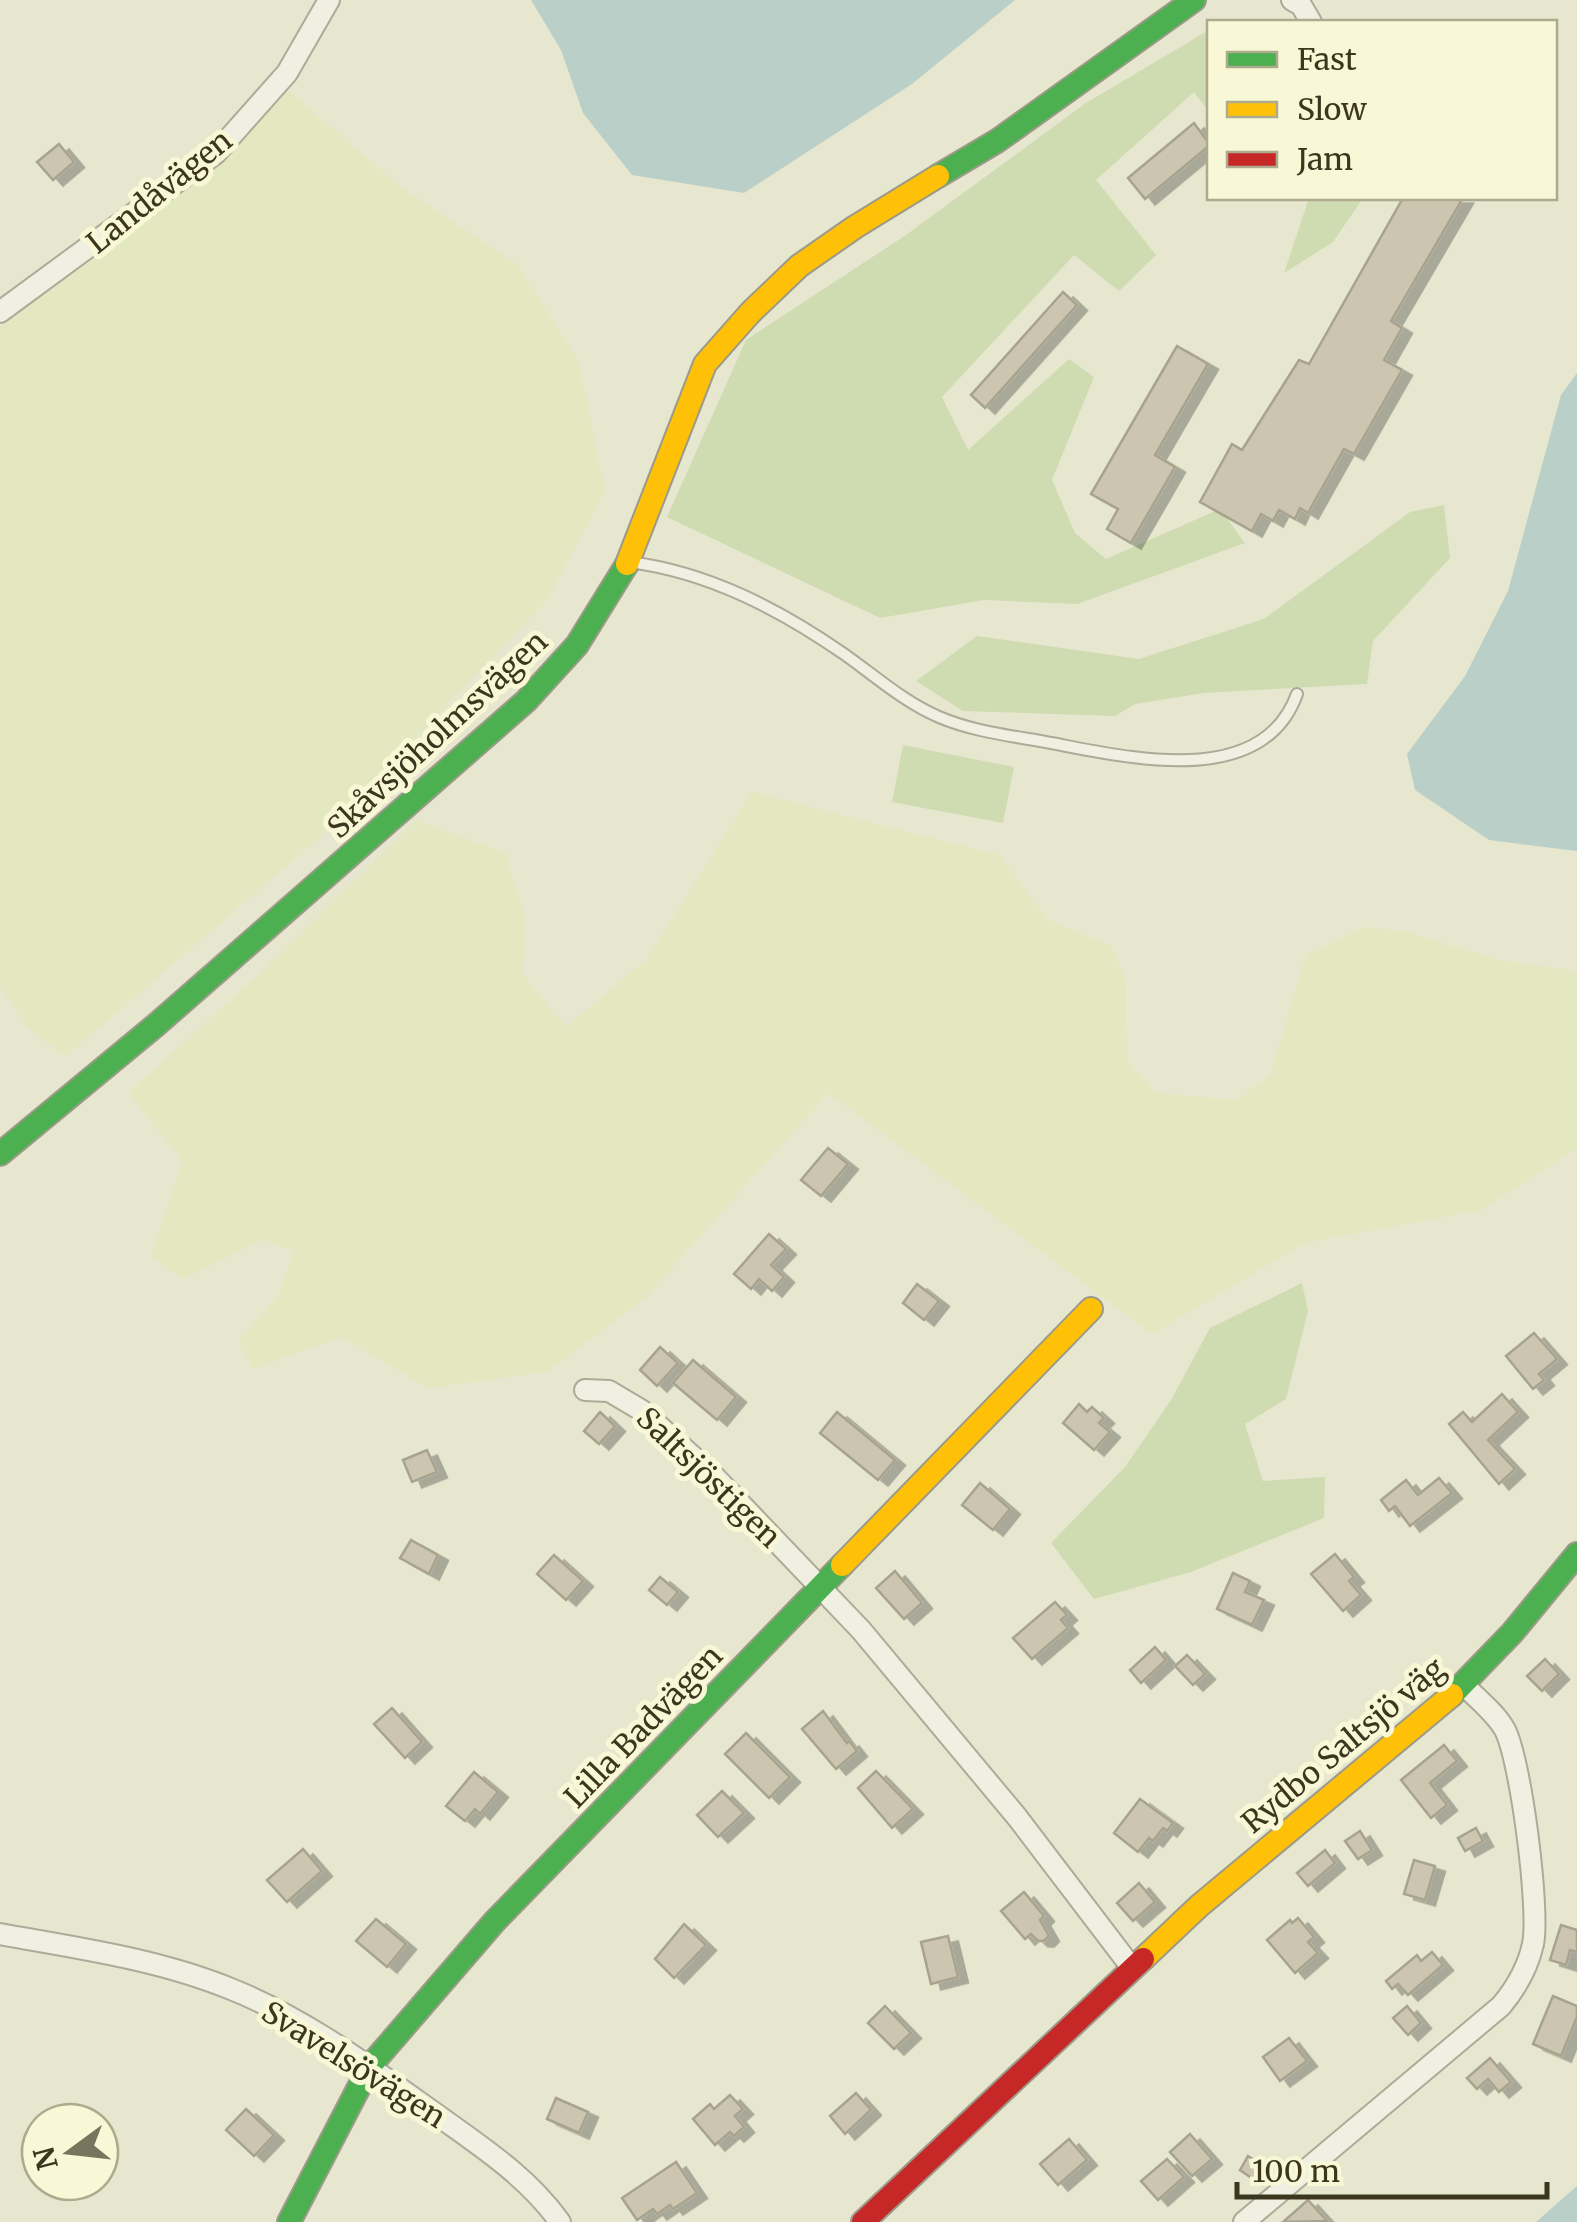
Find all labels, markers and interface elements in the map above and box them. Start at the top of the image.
legend [1207,20,1557,200]
text: Fast [1297,40,1357,78]
text: Slow [1297,90,1367,128]
street label: Landåvägen [79,121,239,261]
text: Jam [1296,140,1353,178]
street label: Skåvsjöholmsvägen [319,622,555,846]
street label: Saltsjöstigen [629,1399,789,1555]
street label: Lilla Badvägen [556,1637,730,1815]
street label: Rydbo Saltsjö väg [1234,1649,1452,1841]
street label: Svavelsövägen [255,1992,453,2136]
north arrow [20,2102,120,2202]
scale bar [1237,2137,1547,2199]
text: N [26,2143,66,2174]
text: 100 m [1252,2152,1340,2190]

